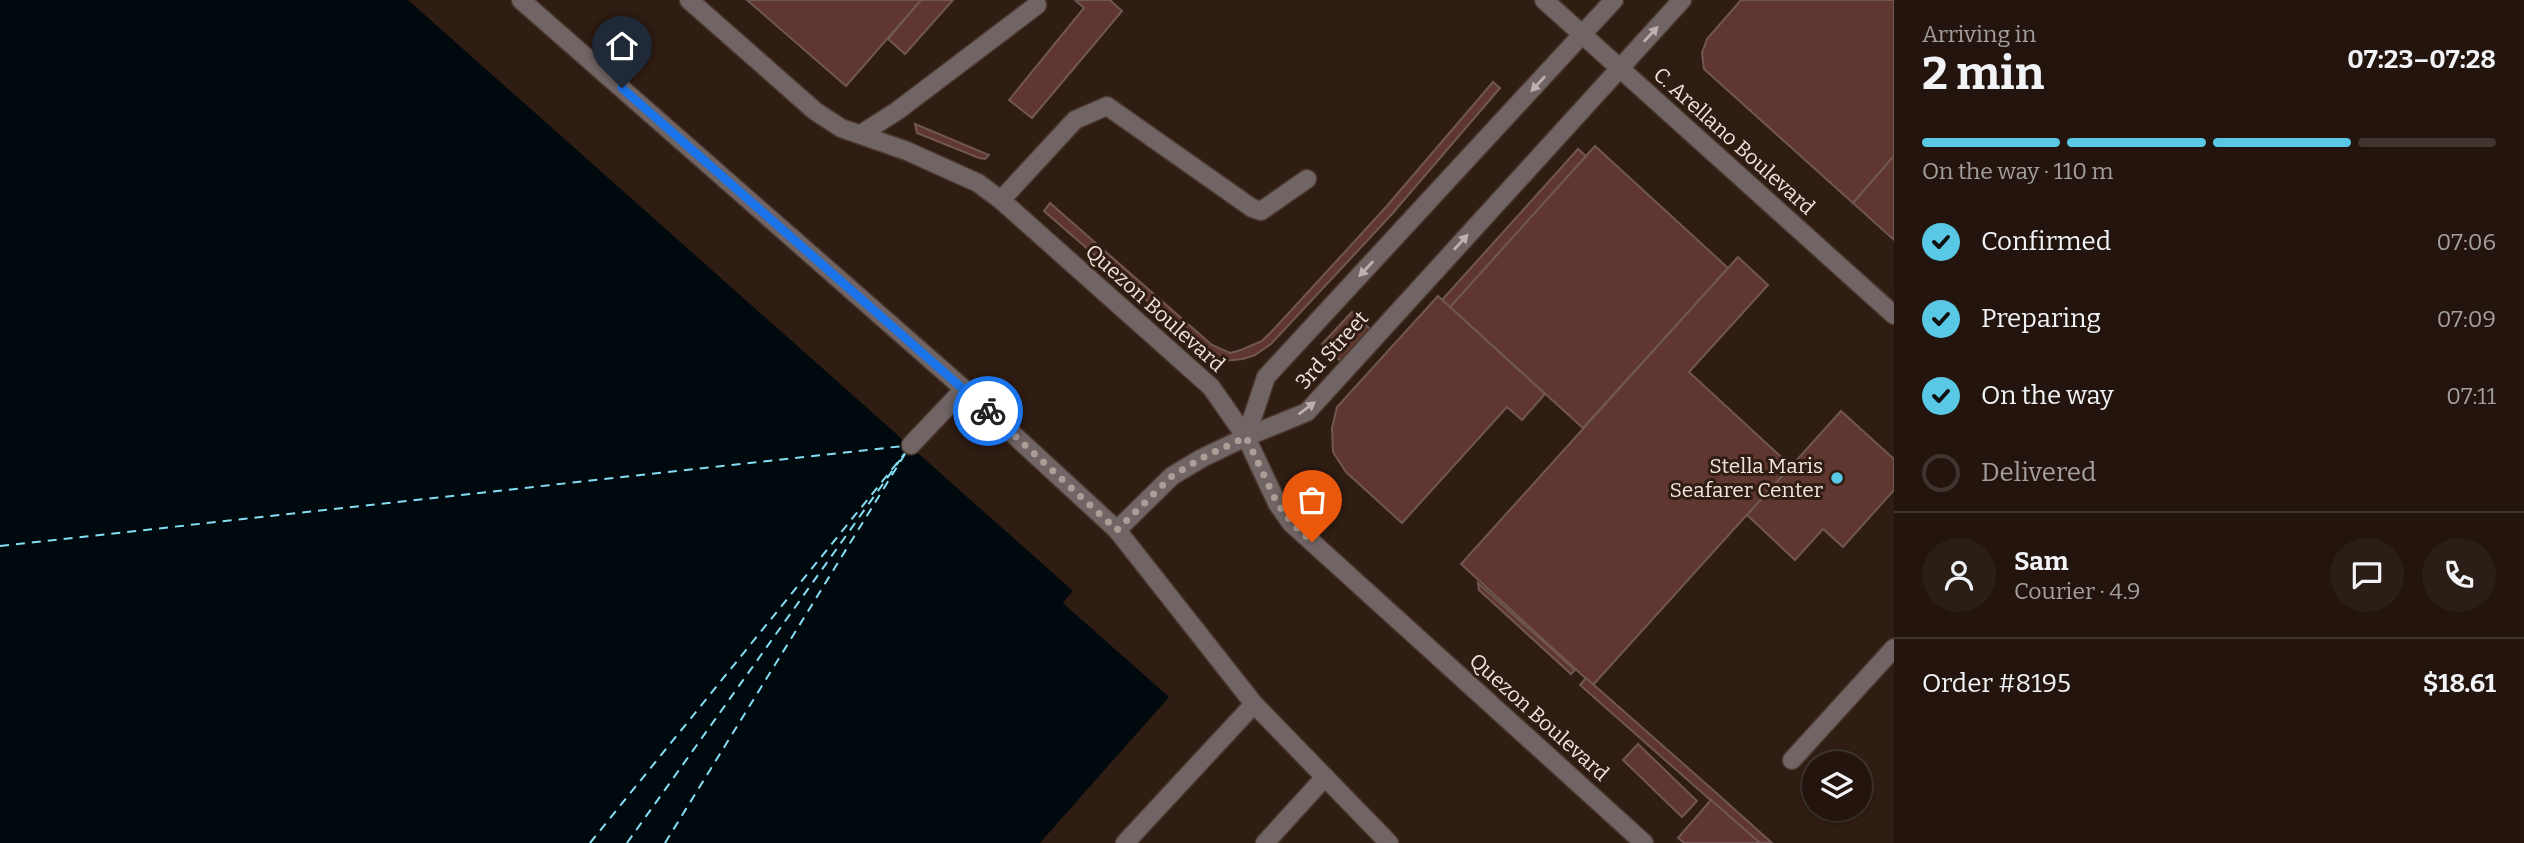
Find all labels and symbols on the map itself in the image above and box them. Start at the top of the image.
pin [592,16,652,88]
one-way arrow [1642,26,1658,43]
street label: C. Arellano Boulevard [1648,62,1820,220]
one-way arrow [1530,75,1546,92]
one-way arrow [1453,234,1469,251]
street label: Quezon Boulevard [1080,239,1230,377]
one-way arrow [1359,260,1375,277]
street label: 3rd Street [1290,305,1374,394]
courier [953,376,1023,446]
one-way arrow [1298,401,1316,416]
place label: Stella Maris Seafarer Center [1669,453,1823,503]
pin [1282,470,1342,542]
marker: Stella Maris Seafarer Center [1829,470,1845,486]
street label: Quezon Boulevard [1464,648,1614,786]

